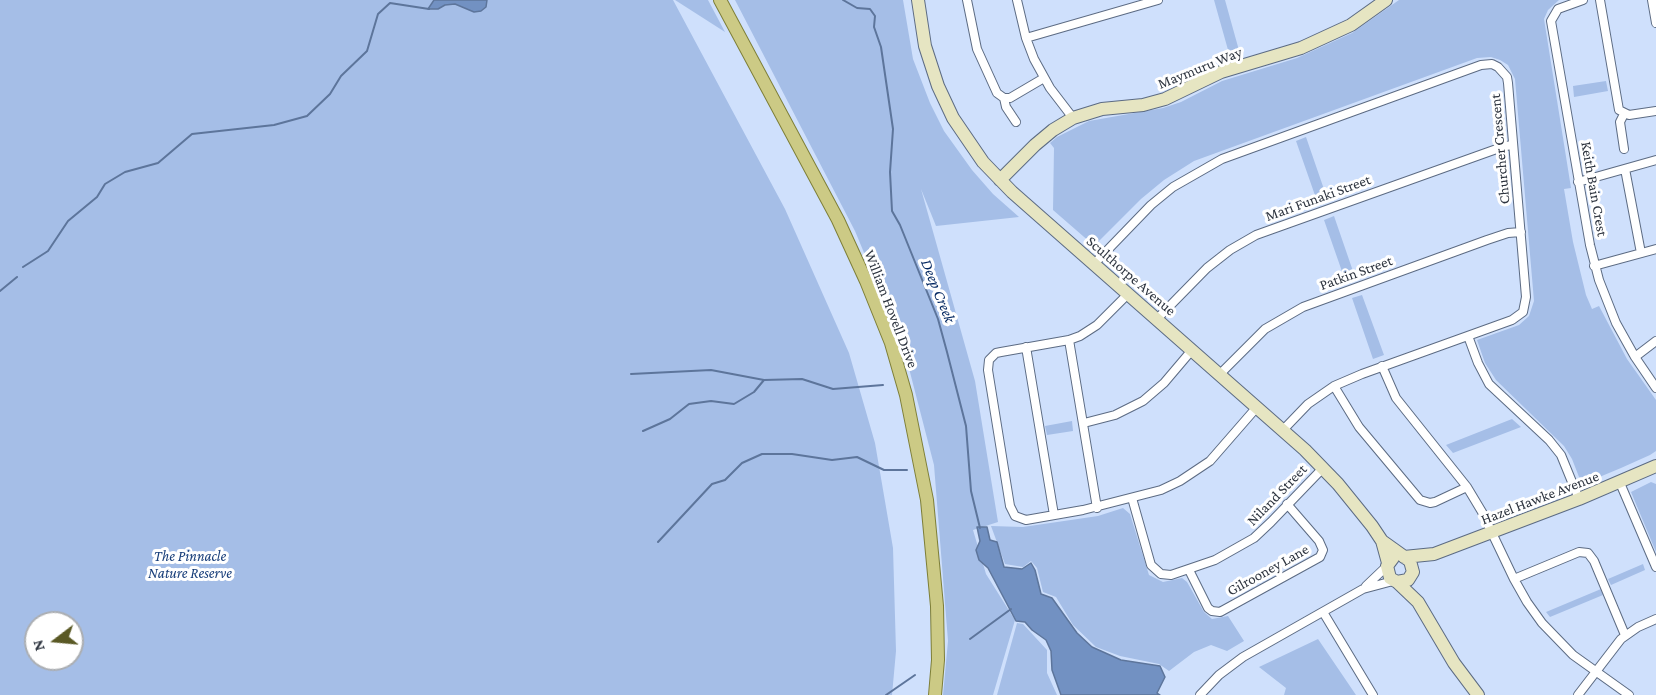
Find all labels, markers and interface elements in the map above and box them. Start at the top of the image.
street label: Maymuru Way [1155,43,1245,93]
street label: Churcher Crescent [1486,93,1514,205]
street label: Keith Bain Crest [1577,140,1611,238]
street label: Mari Funaki Street [1263,171,1373,225]
street label: Sculthorpe Avenue [1083,232,1179,320]
street label: William Hovell Drive [860,247,922,371]
street label: Patkin Street [1317,251,1395,295]
water label: Deep Creek [917,256,959,326]
street label: Niland Street [1243,460,1311,530]
street label: Hazel Hawke Avenue [1478,467,1602,529]
street label: Gilrooney Lane [1224,540,1312,600]
park label: The Pinnacle Nature Reserve [148,547,232,582]
north arrow [24,611,84,671]
text: N [28,638,48,653]

